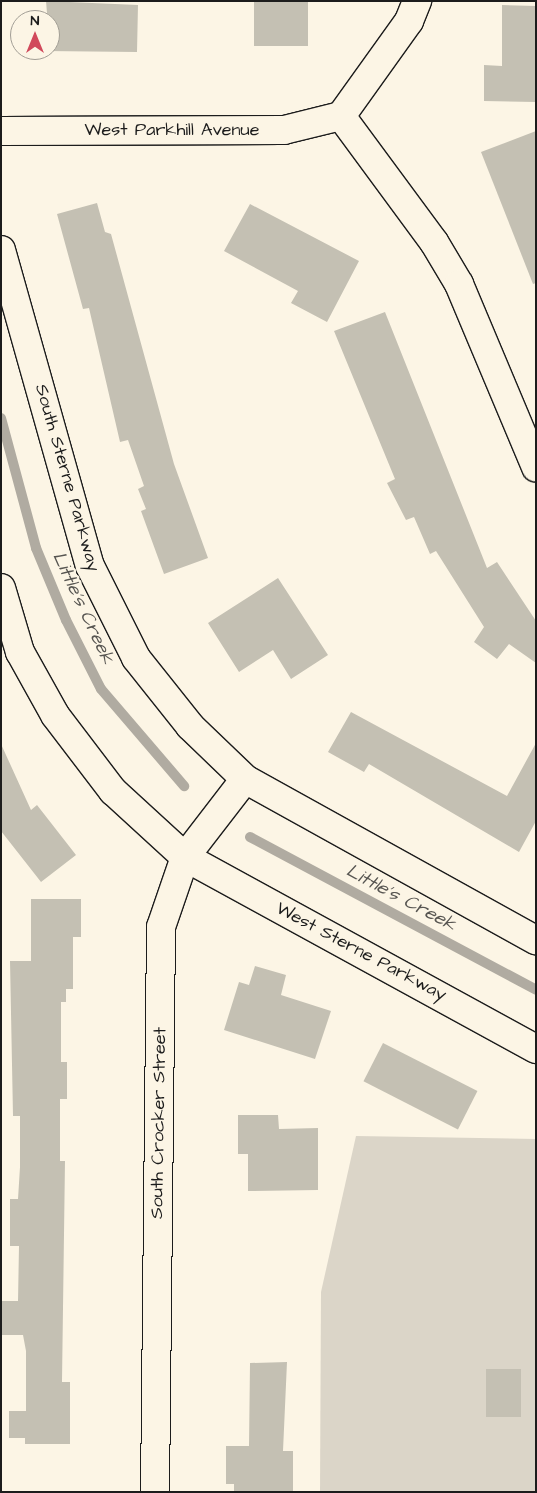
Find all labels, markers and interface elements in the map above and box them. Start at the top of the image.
north arrow [10,10,60,60]
text: N [31,11,39,31]
street label: West Parkhill Avenue [85,119,259,141]
street label: South Sterne Parkway [30,382,104,574]
water label: Little's Creek [47,548,119,668]
water label: Little's Creek [342,860,460,936]
street label: West Sterne Parkway [272,898,450,1006]
street label: South Crocker Street [147,1027,171,1219]

